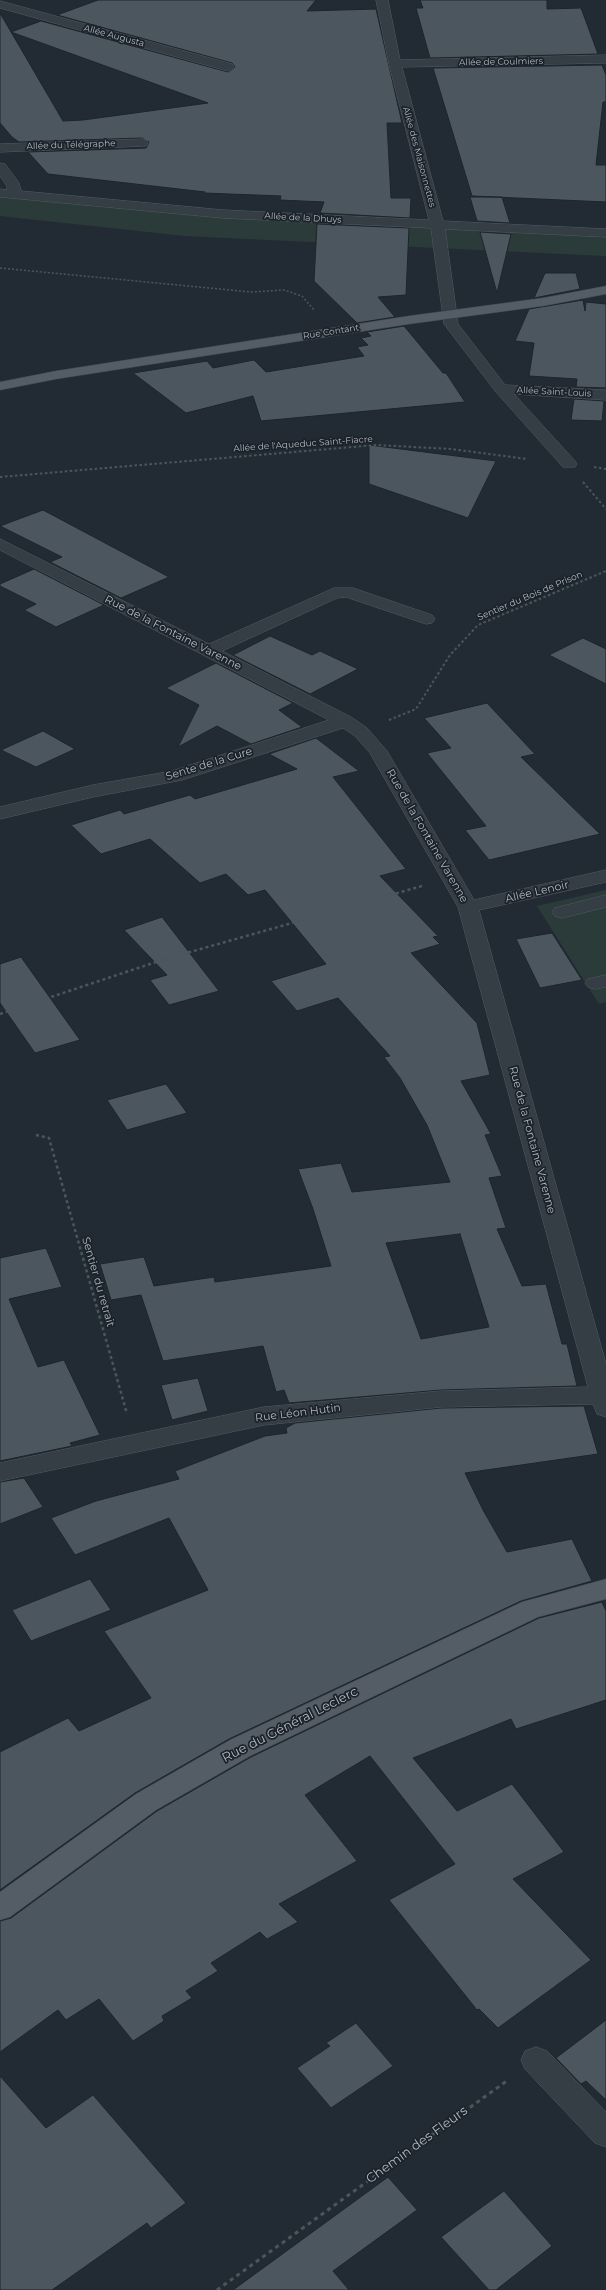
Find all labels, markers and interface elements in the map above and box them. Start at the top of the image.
street label: Allée Augusta [83,23,145,49]
street label: Allée de Coulmiers [459,56,543,68]
street label: Allée des Maisonnettes [400,106,438,208]
street label: Allée du Télégraphe [26,138,116,152]
street label: Allée de la Dhuys [264,211,342,225]
street label: Rue Contant [302,322,360,342]
street label: Allée Saint-Louis [516,385,592,399]
street label: Allée de l'Aqueduc Saint-Fiacre [233,434,373,454]
street label: Sentier du Bois de Prison [476,569,584,623]
street label: Rue de la Fontaine Varenne [102,593,244,673]
street label: Sente de la Cure [164,745,254,783]
street label: Rue de la Fontaine Varenne [383,767,471,905]
street label: Allée Lenoir [504,878,570,906]
street label: Rue de la Fontaine Varenne [506,1065,558,1215]
street label: Sentier du retrait [79,1235,117,1329]
street label: Rue Léon Hutin [254,1401,342,1425]
street label: Rue du Général Leclerc [219,1684,361,1766]
street label: Chemin des Fleurs [363,2103,471,2187]

